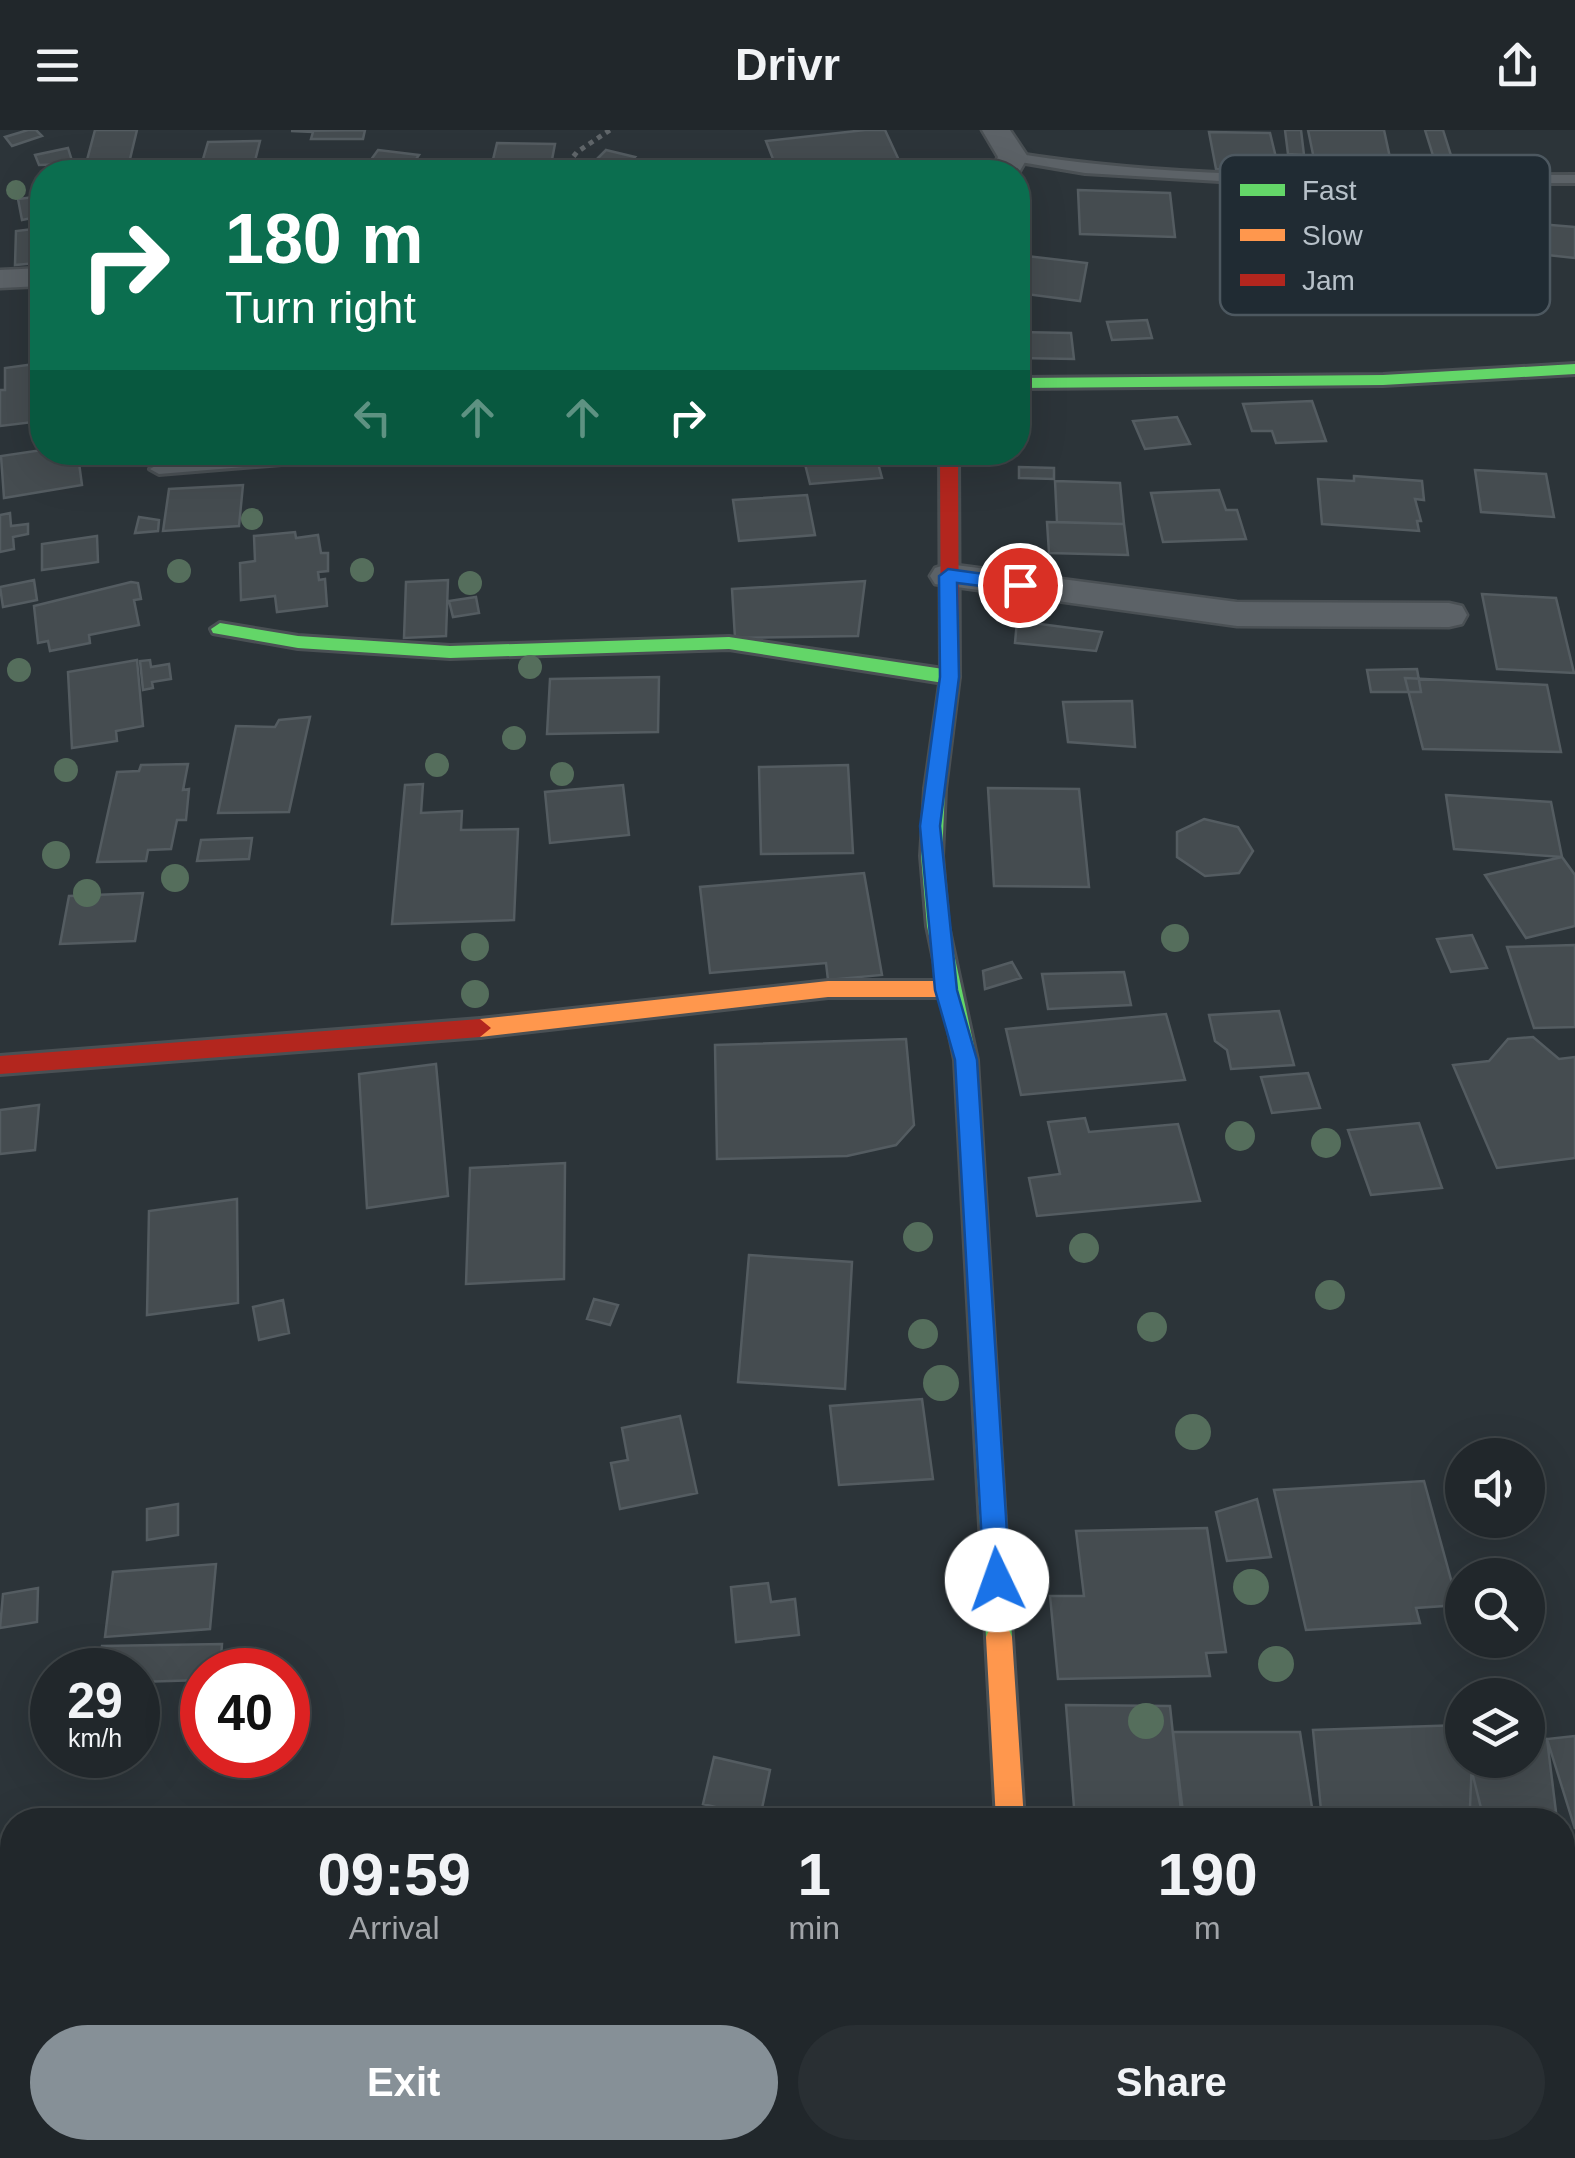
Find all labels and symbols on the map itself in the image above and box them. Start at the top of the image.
legend [1220,155,1550,315]
text: Fast [1302,175,1357,206]
text: Slow [1302,220,1363,251]
text: Jam [1302,265,1355,296]
pin [978,543,1063,628]
position arrow [945,1528,1049,1632]
speed limit sign: 40 [180,1648,310,1778]

